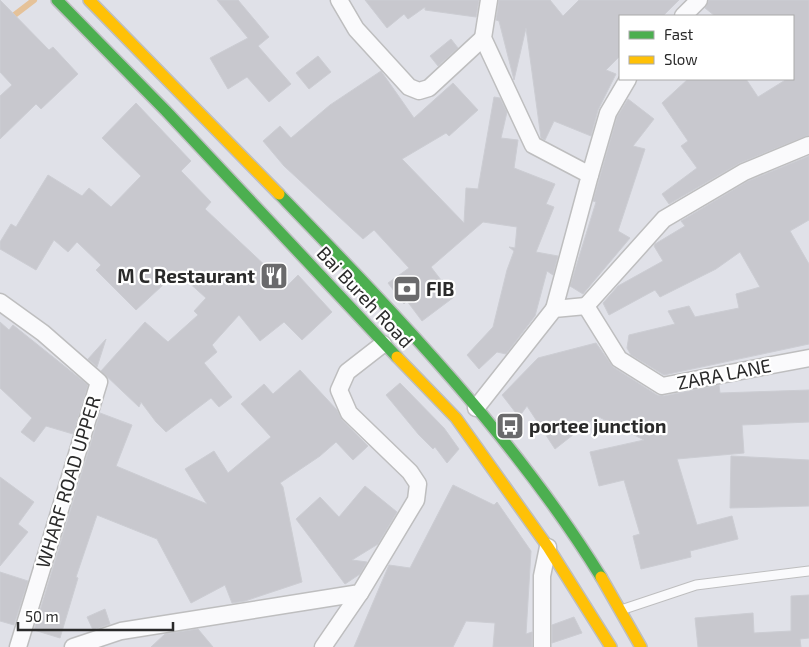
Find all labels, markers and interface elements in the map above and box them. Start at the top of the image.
legend [619,15,794,80]
text: Fast [664,25,694,43]
text: Slow [664,50,698,68]
street label: Bai Bureh Road [312,241,418,352]
restaurant icon: M C Restaurant [259,261,289,291]
place label: M C Restaurant [117,264,255,287]
bank icon: FIB [392,274,422,304]
place label: FIB [426,277,454,300]
street label: ZARA LANE [675,353,773,394]
street label: WHARF ROAD UPPER [30,393,105,571]
bus stop icon: portee junction [495,411,525,441]
place label: portee junction [529,414,666,437]
scale bar [18,600,172,632]
text: 50 m [25,607,59,625]

